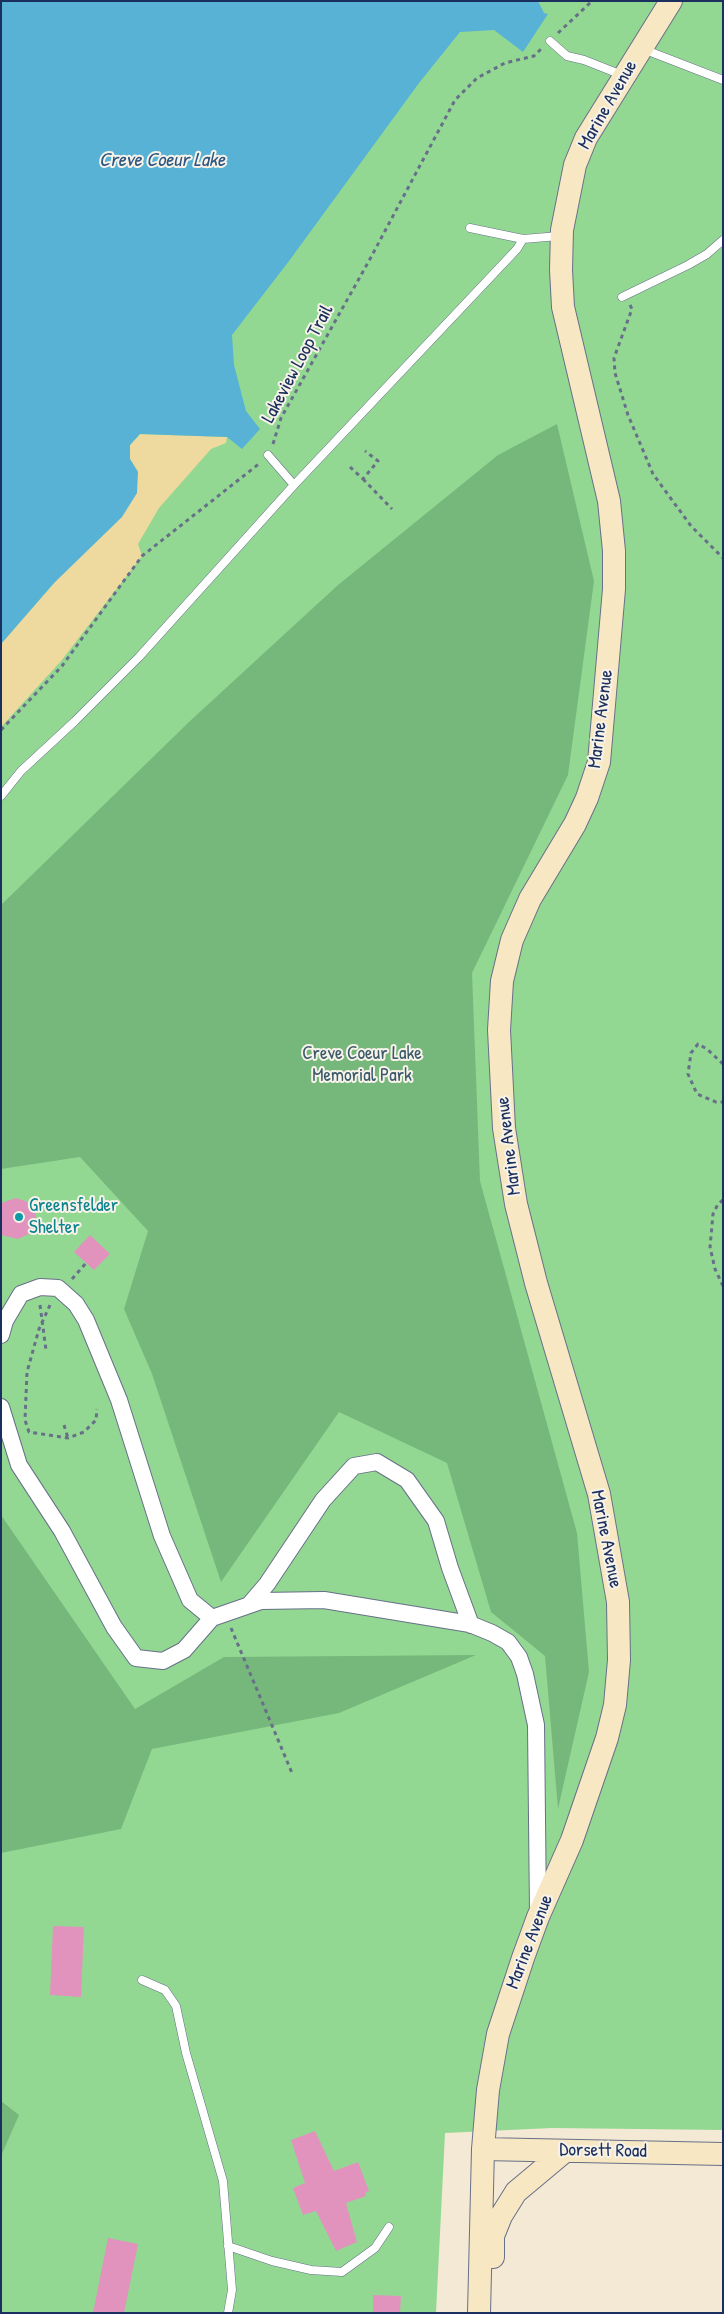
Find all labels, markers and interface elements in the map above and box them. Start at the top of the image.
street label: Marine Avenue [573,56,643,154]
water label: Creve Coeur Lake [99,149,225,173]
street label: Lakeview Loop Trail [257,301,339,427]
street label: Marine Avenue [584,668,618,770]
park label: Creve Coeur Lake Memorial Park [302,1043,422,1087]
street label: Marine Avenue [492,1095,526,1197]
place label: Greensfelder Shelter [29,1195,118,1239]
marker: Greensfelder Shelter [13,1211,25,1223]
street label: Marine Avenue [585,1488,627,1590]
street label: Marine Avenue [502,1892,558,1992]
street label: Dorsett Road [559,2139,647,2163]

